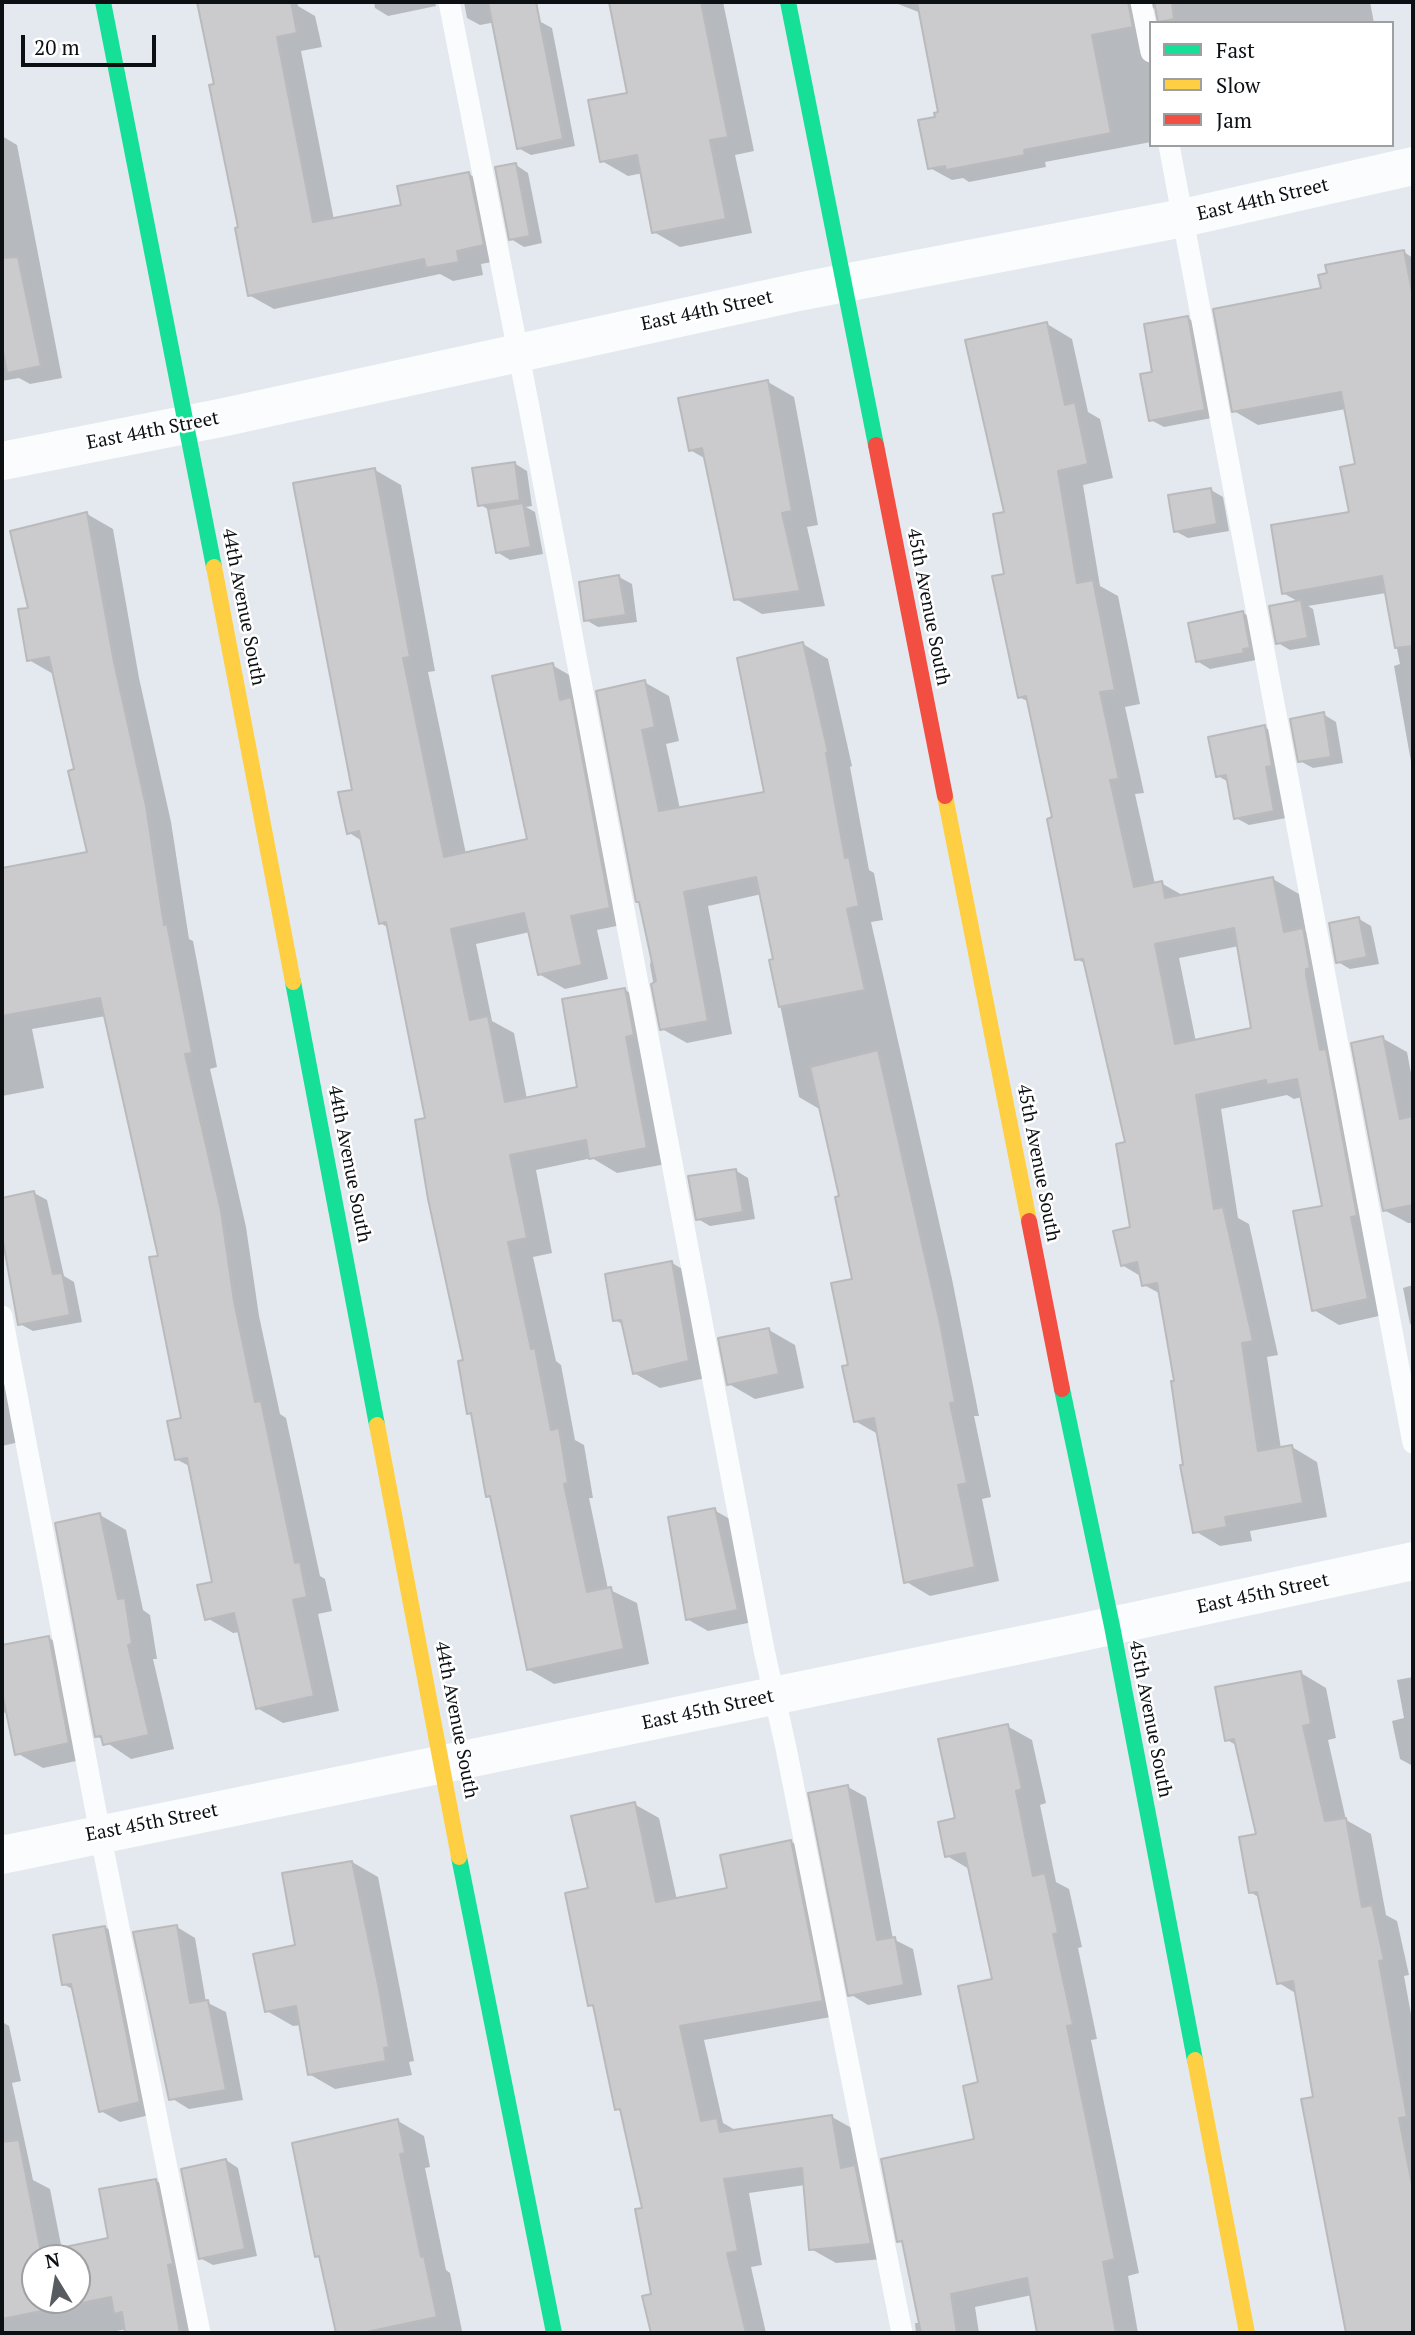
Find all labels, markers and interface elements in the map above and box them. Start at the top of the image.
scale bar [24,21,159,65]
legend [1149,21,1394,147]
text: 20 m [34,33,80,61]
text: Fast [1216,36,1255,64]
text: Slow [1216,71,1260,99]
text: Jam [1216,106,1252,134]
street label: East 44th Street [1195,174,1331,226]
street label: East 44th Street [639,286,775,336]
street label: East 44th Street [85,407,221,455]
street label: 44th Avenue South [217,526,269,688]
street label: 45th Avenue South [902,526,954,688]
street label: 45th Avenue South [1012,1082,1064,1244]
street label: 44th Avenue South [323,1083,375,1245]
street label: East 45th Street [1195,1569,1331,1619]
street label: 45th Avenue South [1124,1638,1176,1800]
street label: 44th Avenue South [430,1639,482,1801]
street label: East 45th Street [640,1685,776,1735]
street label: East 45th Street [84,1799,220,1847]
north arrow [21,2244,91,2314]
text: N [43,2246,62,2274]

